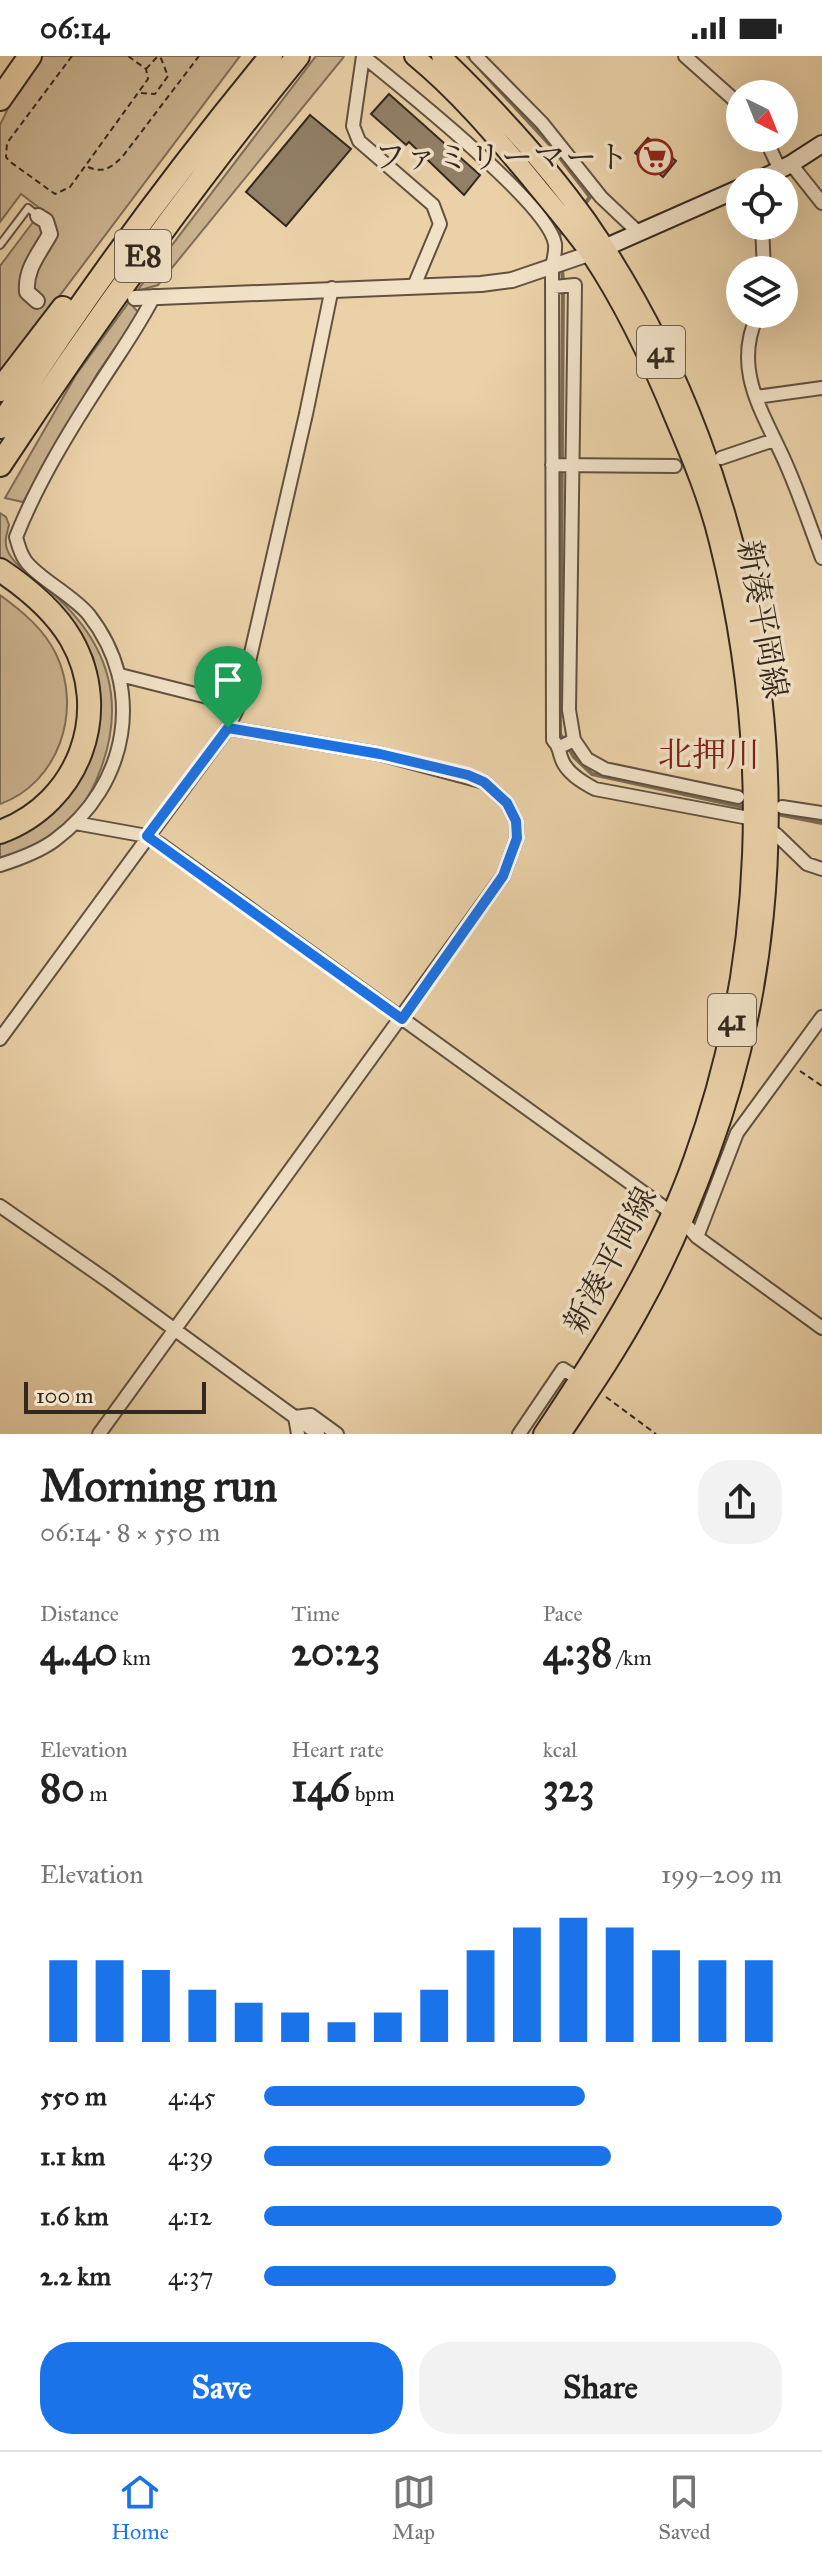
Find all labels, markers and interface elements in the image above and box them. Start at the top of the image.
text: 06:14 [40,10,109,46]
north arrow [726,80,798,152]
map controls [726,80,798,328]
place label: ファミリーマート [374,138,629,177]
supermarket icon: ファミリーマート [636,138,674,176]
button: locate [726,168,798,240]
road number: E8 [115,230,171,282]
button: layers [726,256,798,328]
road number: 41 [637,326,685,378]
street label: 新湊平岡線 [729,537,796,701]
pin [194,646,262,728]
icon: arrive [206,658,250,702]
district label: 北押川 [658,734,760,775]
road number: 41 [708,994,756,1046]
street label: 新湊平岡線 [556,1180,665,1340]
scale bar [24,1378,206,1414]
text: 100 m [36,1382,93,1409]
text: Morning run [40,1459,277,1513]
button: share [698,1460,782,1544]
text: 06:14 · 8 × 550 m [40,1516,220,1548]
text: Distance [40,1600,119,1627]
text: Time [291,1600,340,1627]
text: Pace [543,1600,583,1627]
text: 4.40 [40,1627,117,1676]
text: 20:23 [291,1627,380,1676]
text: 4:38 [543,1627,612,1676]
text: km [117,1644,151,1671]
text: /km [612,1644,652,1671]
text: Elevation [40,1736,127,1763]
text: Heart rate [291,1736,384,1763]
text: kcal [543,1736,577,1763]
text: 80 [40,1763,85,1812]
text: 146 [291,1763,350,1812]
text: 323 [543,1763,594,1812]
text: m [85,1780,108,1807]
text: bpm [350,1780,395,1807]
text: Elevation [40,1858,143,1890]
text: 199–209 m [661,1858,782,1890]
text: 550 m [40,2080,107,2112]
text: 4:45 [168,2080,216,2112]
text: 1.1 km [40,2140,105,2172]
text: 4:39 [168,2140,213,2172]
text: 1.6 km [40,2200,109,2232]
text: 4:12 [168,2200,212,2232]
text: 2.2 km [40,2260,111,2292]
text: 4:37 [168,2260,213,2292]
button: Save [40,2342,403,2434]
button: Share [419,2342,782,2434]
tab: Home [111,2470,169,2545]
tab: Map [392,2470,436,2545]
tab: Saved [658,2470,711,2545]

